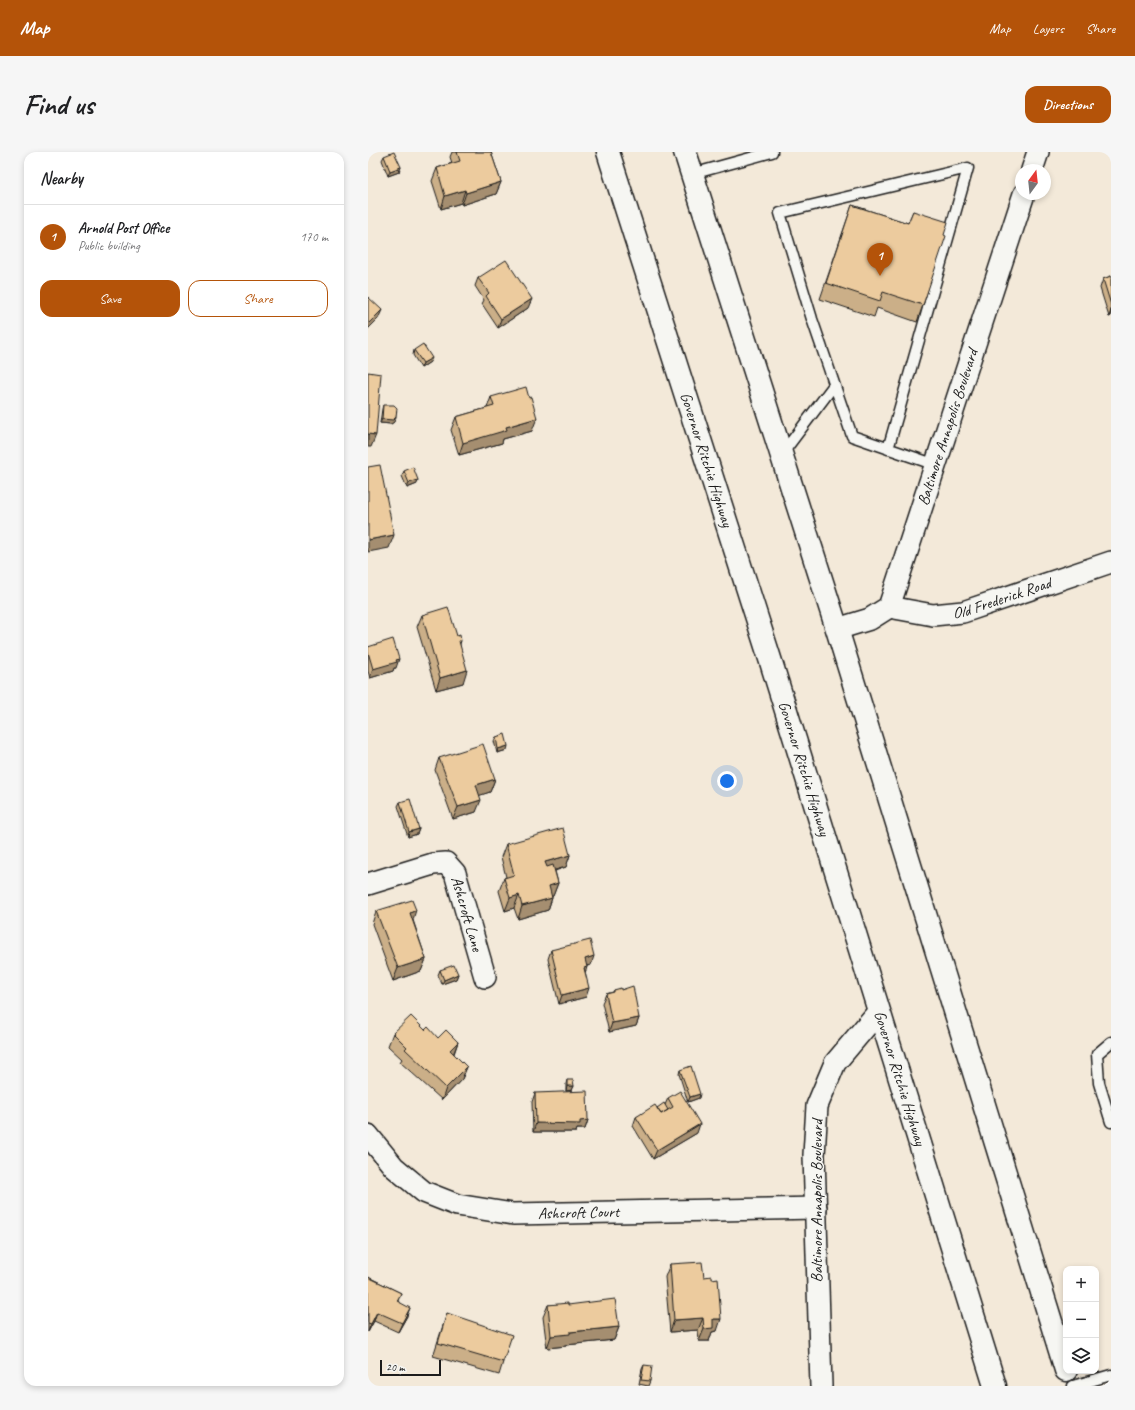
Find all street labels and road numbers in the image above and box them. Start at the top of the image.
street label: Baltimore Annapolis Boulevard [913,344,983,508]
street label: Governor Ritchie Highway [676,390,738,531]
street label: Old Frederick Road [952,572,1056,623]
street label: Governor Ritchie Highway [774,699,835,840]
street label: Ashcroft Lane [447,874,488,955]
street label: Governor Ritchie Highway [870,1008,930,1149]
street label: Baltimore Annapolis Boulevard [807,1117,827,1282]
street label: Ashcroft Court [538,1202,621,1224]

